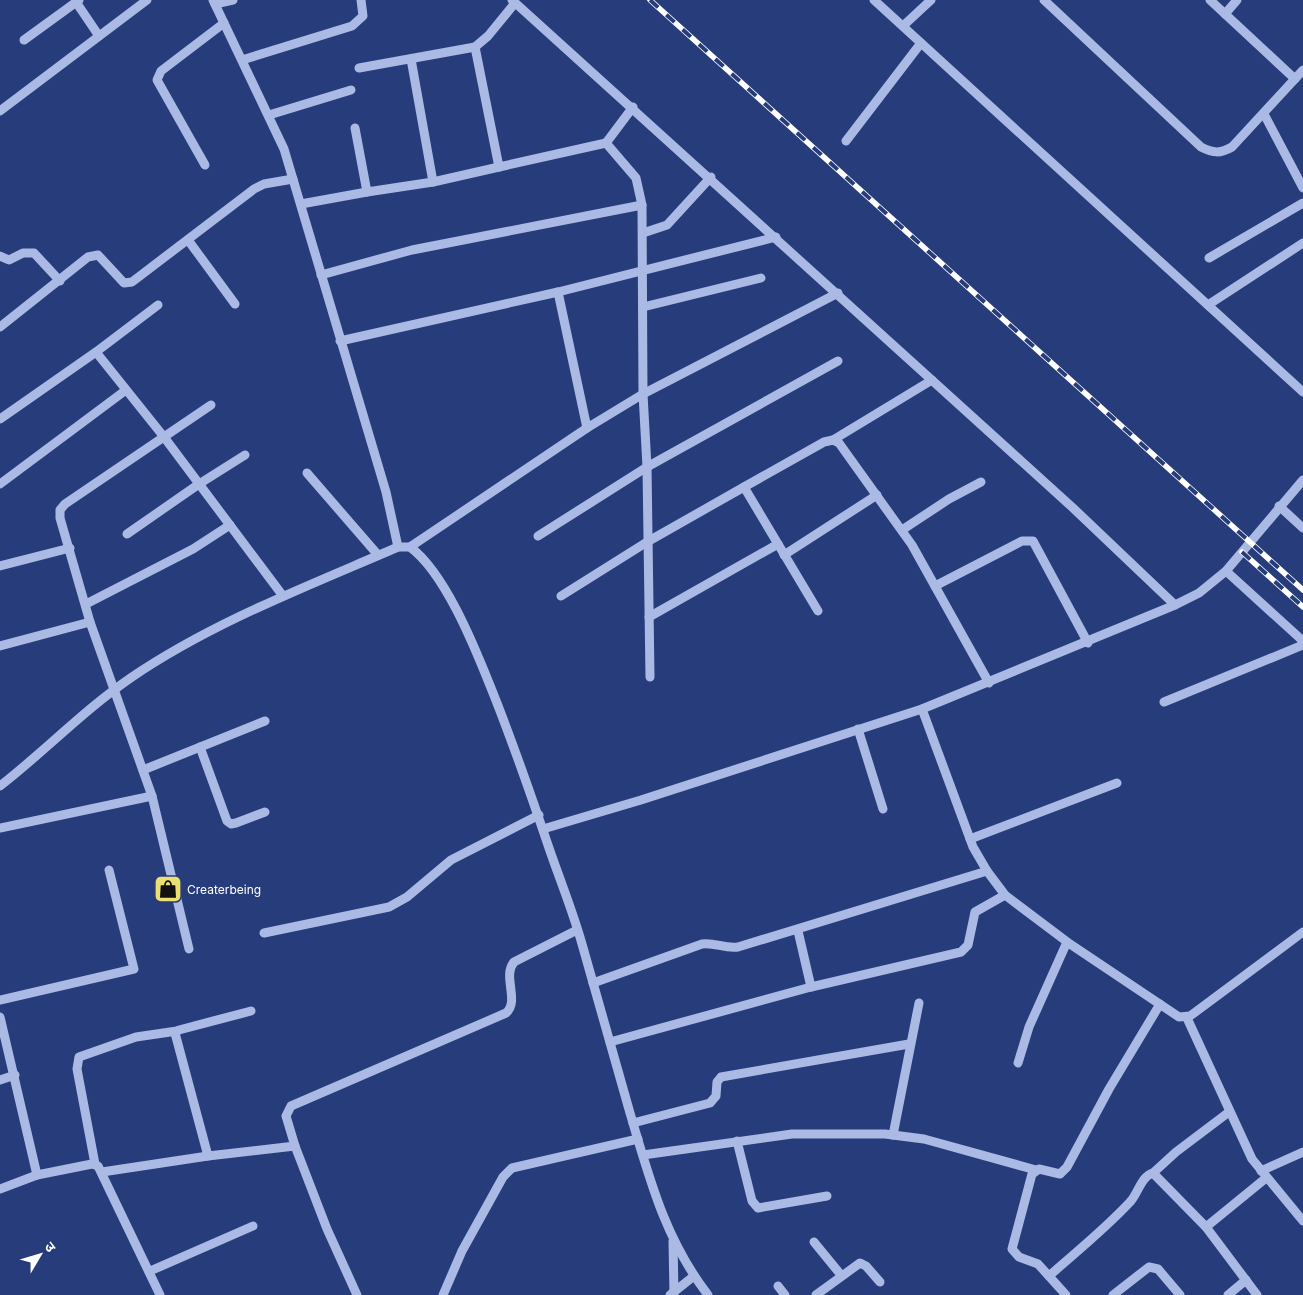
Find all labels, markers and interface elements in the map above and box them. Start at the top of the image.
shop icon: Createrbeing [153,874,183,904]
place label: Createrbeing [187,882,261,897]
north arrow [15,1230,65,1280]
text: उ [41,1238,60,1256]

